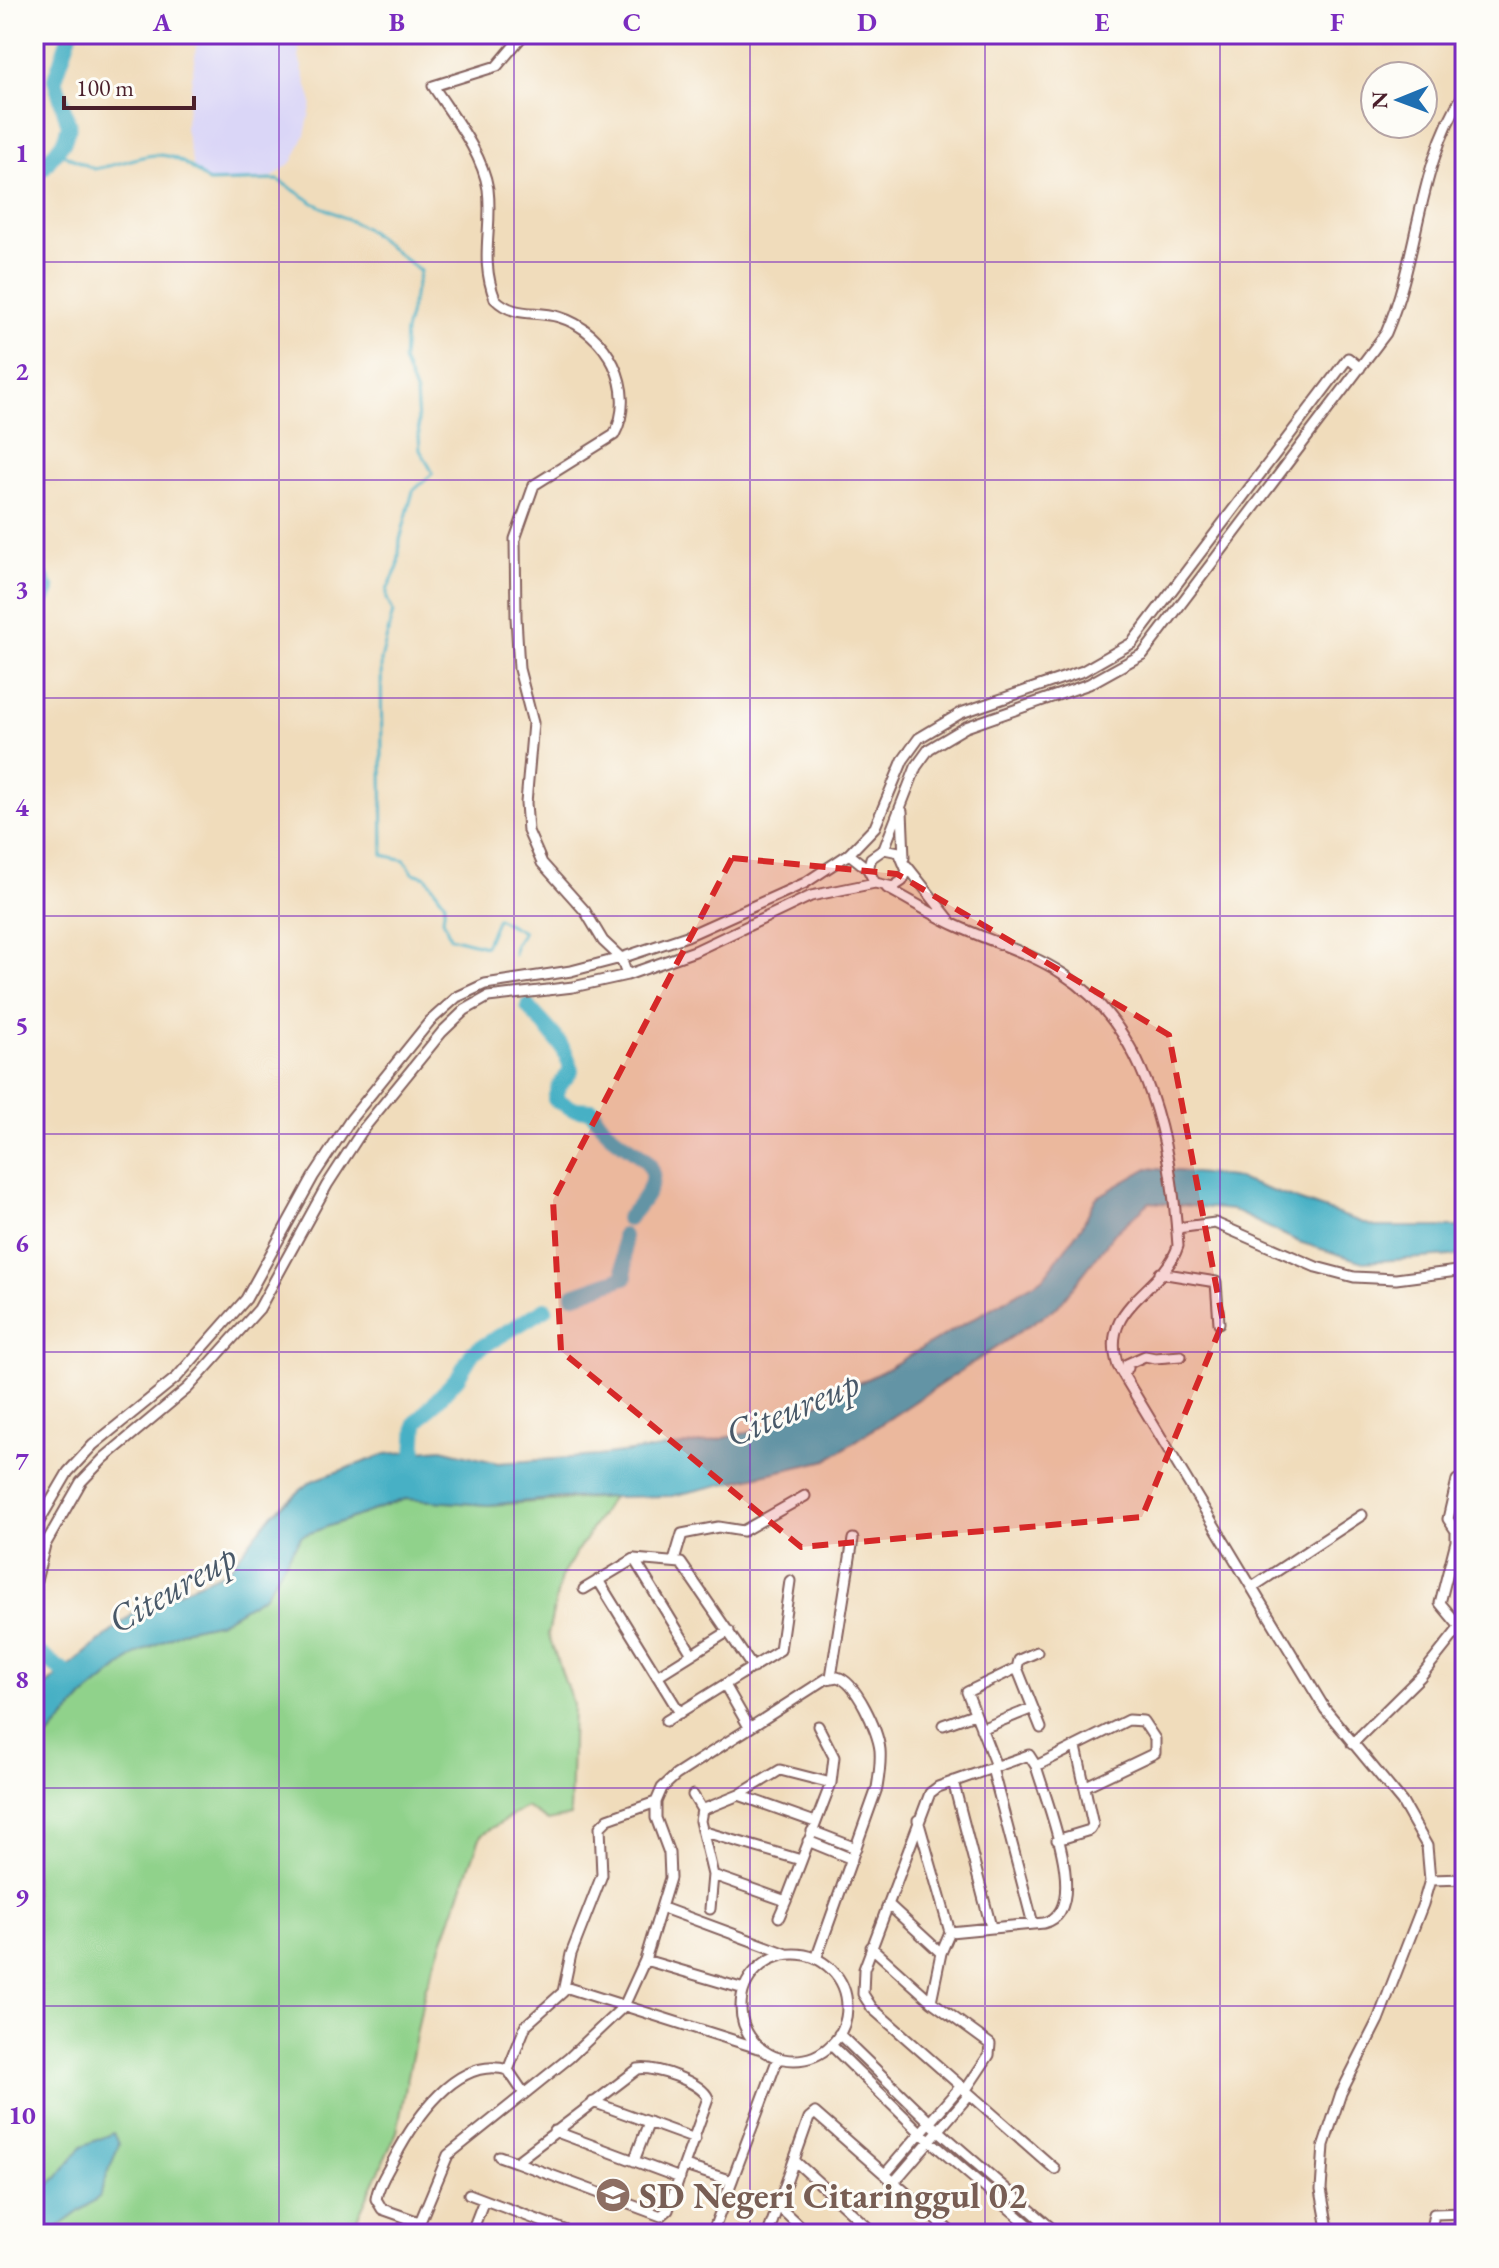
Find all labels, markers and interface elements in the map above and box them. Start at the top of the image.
text: A [152,5,172,39]
text: B [389,5,405,39]
text: C [623,5,641,39]
text: D [857,5,877,39]
text: E [1095,5,1110,39]
text: F [1330,5,1344,39]
scale bar [64,60,194,110]
north arrow [1359,60,1439,140]
text: 100 m [76,72,134,103]
text: N [1365,91,1394,109]
text: 1 [15,136,29,170]
text: 2 [15,354,29,388]
text: 3 [15,572,29,606]
text: 4 [15,790,29,824]
text: 5 [15,1008,29,1042]
text: 6 [15,1226,29,1260]
water label: Citeureup [717,1357,866,1458]
text: 7 [15,1444,29,1478]
water label: Citeureup [99,1531,245,1644]
text: 8 [15,1662,29,1696]
text: 9 [15,1880,29,1914]
text: 10 [8,2098,36,2132]
place label: SD Negeri Citaringgul 02 [639,2172,1027,2219]
school or university icon: SD Negeri Citaringgul 02 [594,2176,632,2214]

